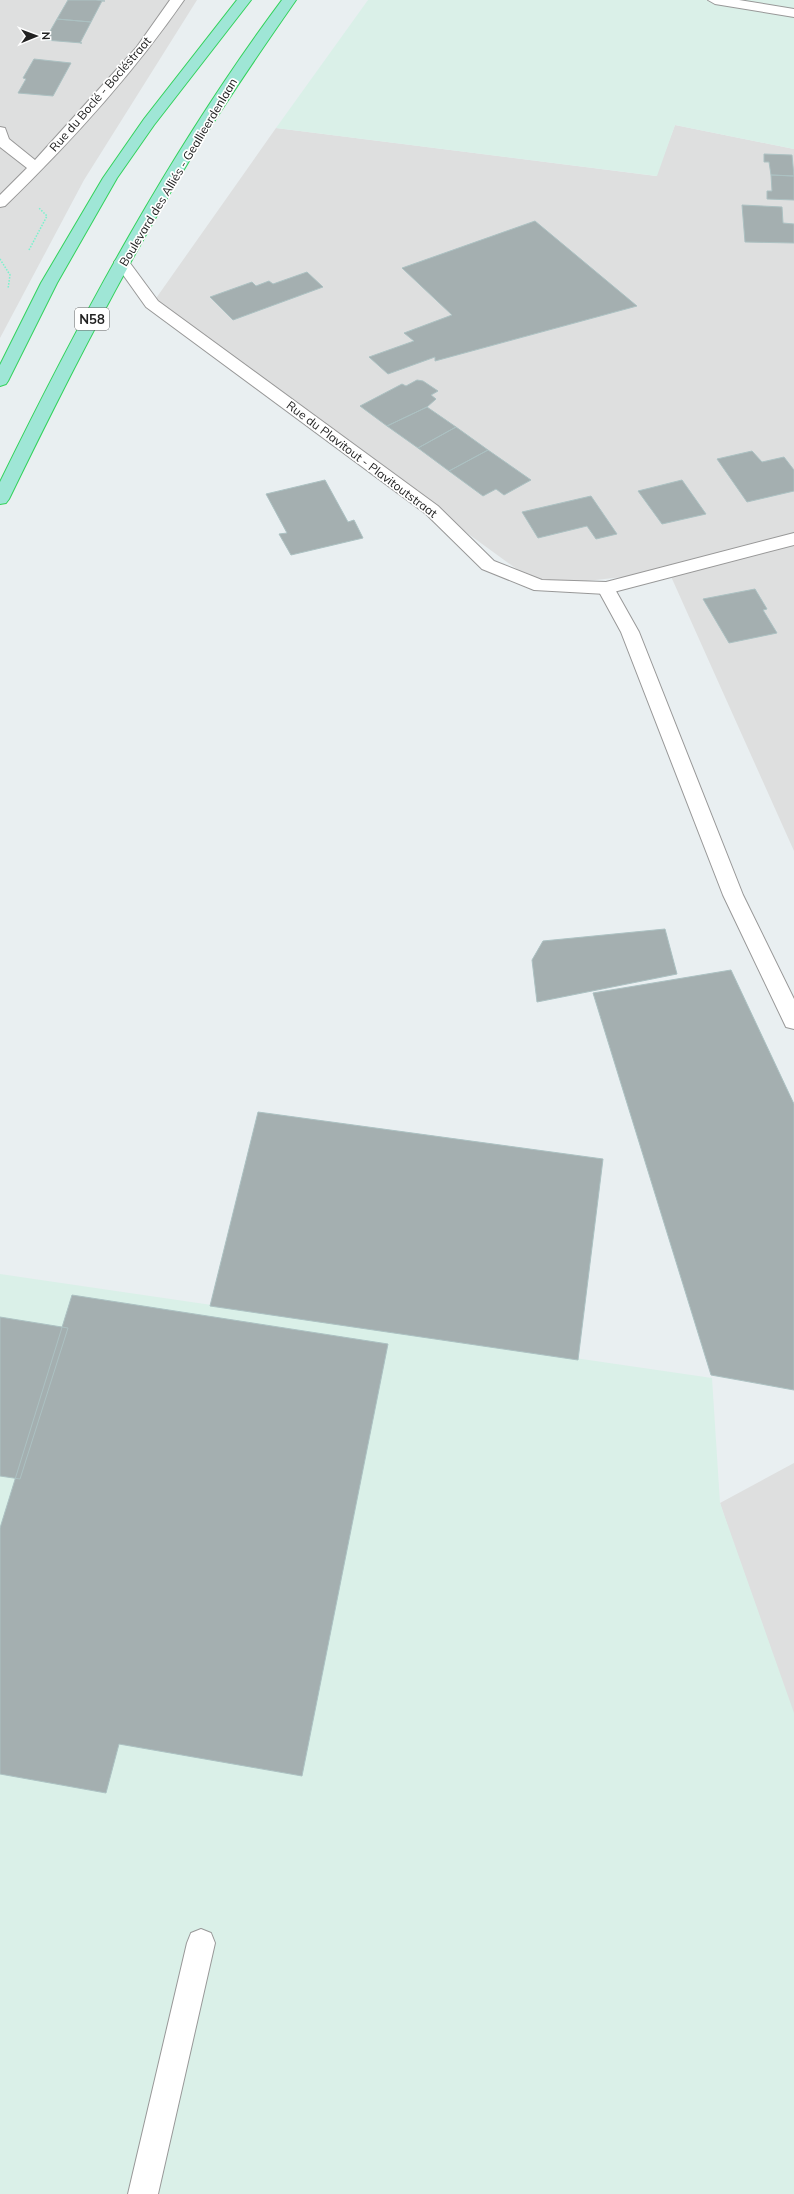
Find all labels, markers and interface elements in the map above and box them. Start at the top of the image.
north arrow [16,16,56,56]
text: N [39,32,53,40]
street label: Rue du Boclé - Bocléstraat [46,34,154,154]
street label: Boulevard des Alliés - Geallieerdenlaan [116,75,240,269]
road number: N58 [75,308,109,330]
street label: Rue du Plavitout - Plavitoutstraat [284,397,440,521]

